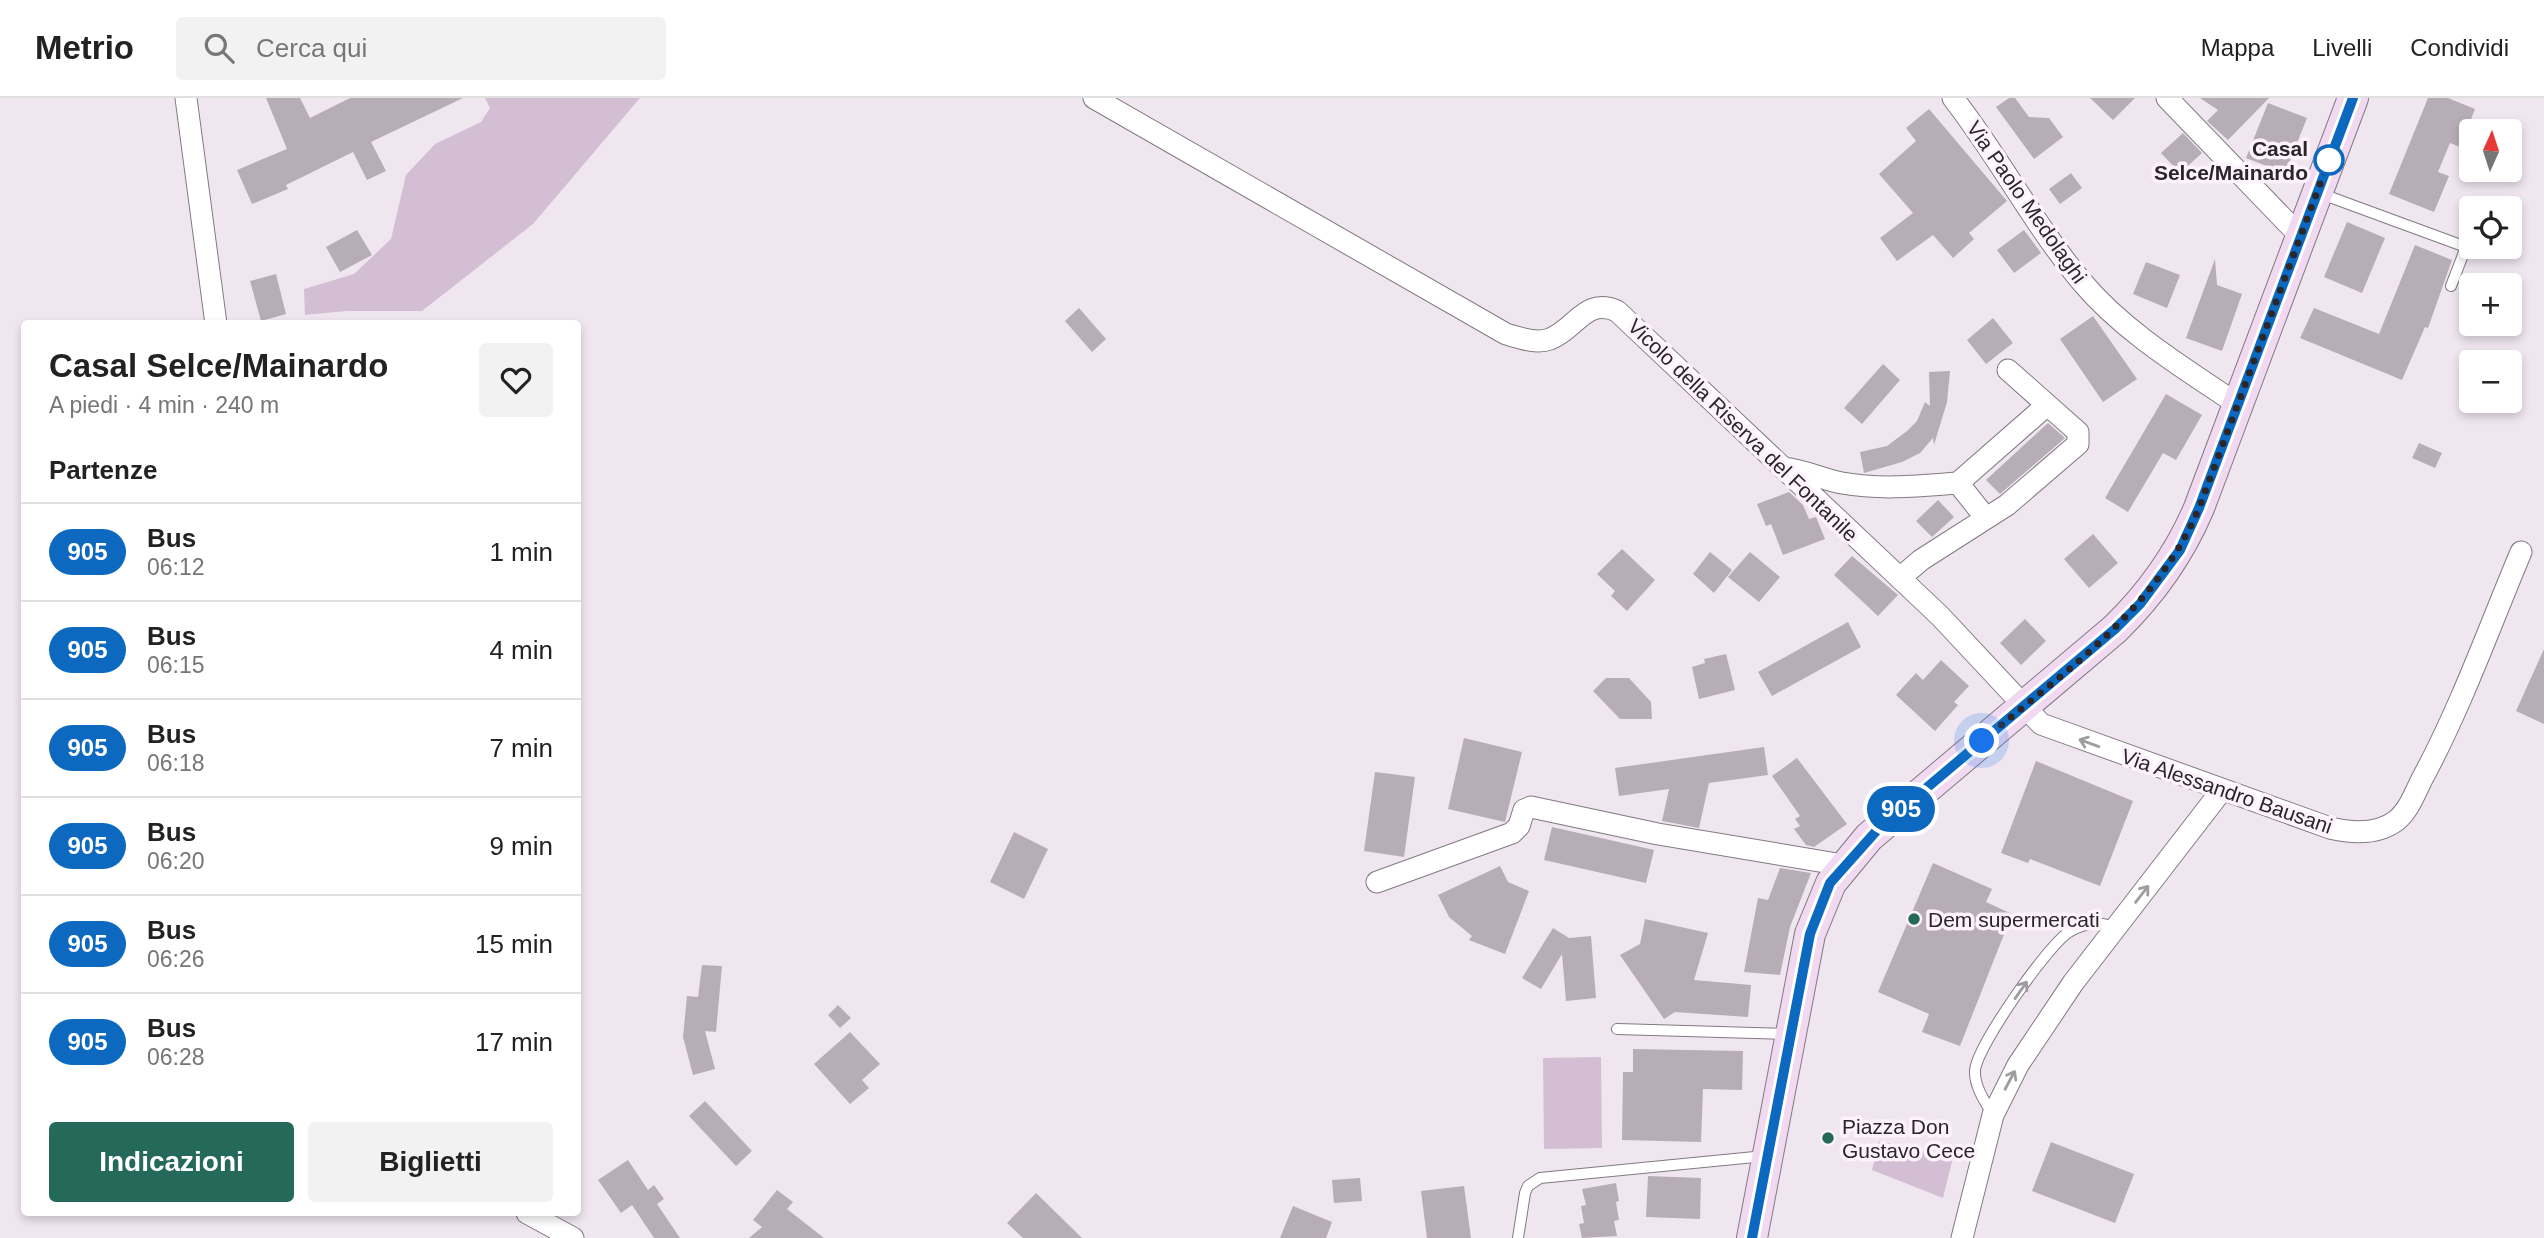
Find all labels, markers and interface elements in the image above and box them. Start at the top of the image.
search box [176,17,666,80]
text: Metrio [35,29,134,66]
icon: search [200,29,238,67]
text: Cerca qui [256,33,367,63]
text: Mappa [2201,34,2274,61]
text: Livelli [2312,34,2372,61]
text: Condividi [2410,34,2509,61]
street label: Via Paolo Medolaghi [1962,117,2092,287]
north arrow [2459,119,2522,182]
map controls [2459,119,2522,413]
place label: Casal Selce/Mainardo [2154,137,2308,184]
marker: Casal Selce/Mainardo [2314,145,2344,175]
button: locate [2459,196,2522,259]
button: + [2459,273,2522,336]
street label: Vicolo della Riserva del Fontanile [1623,314,1863,546]
button: heart [479,343,553,417]
text: Casal Selce/Mainardo [49,347,388,384]
button: − [2459,350,2522,413]
text: A piedi · 4 min · 240 m [49,392,279,418]
text: Partenze [49,455,157,485]
text: Bus [147,523,196,553]
text: 1 min [489,537,553,567]
text: 905 [67,538,108,565]
text: 06:12 [147,554,205,580]
text: Bus [147,621,196,651]
text: 4 min [489,635,553,665]
text: 905 [67,636,108,663]
text: 06:15 [147,652,205,678]
text: Bus [147,719,196,749]
your location [1964,723,1999,758]
text: 7 min [489,733,553,763]
text: 905 [67,734,108,761]
one-way arrow [2078,735,2100,748]
street label: Via Alessandro Bausani [2119,744,2335,838]
text: 06:18 [147,750,205,776]
line badge: 905 [1861,786,1941,832]
text: 905 [1881,795,1921,822]
text: Bus [147,817,196,847]
text: 9 min [489,831,553,861]
text: 905 [67,832,108,859]
text: 06:20 [147,848,205,874]
one-way arrow [2134,886,2149,904]
place label: Dem supermercati [1928,908,2100,931]
marker: Dem supermercati [1906,911,1922,927]
text: Bus [147,915,196,945]
text: 15 min [475,929,553,959]
text: 905 [67,930,108,957]
text: 06:26 [147,946,205,972]
one-way arrow [2014,981,2029,1000]
text: Bus [147,1013,196,1043]
text: 17 min [475,1027,553,1057]
text: 905 [67,1028,108,1055]
text: 06:28 [147,1044,205,1070]
one-way arrow [2003,1070,2017,1090]
place label: Piazza Don Gustavo Cece [1842,1115,1975,1162]
button: Indicazioni [49,1122,294,1202]
button: Biglietti [308,1122,553,1202]
marker: Piazza Don Gustavo Cece [1820,1130,1836,1146]

